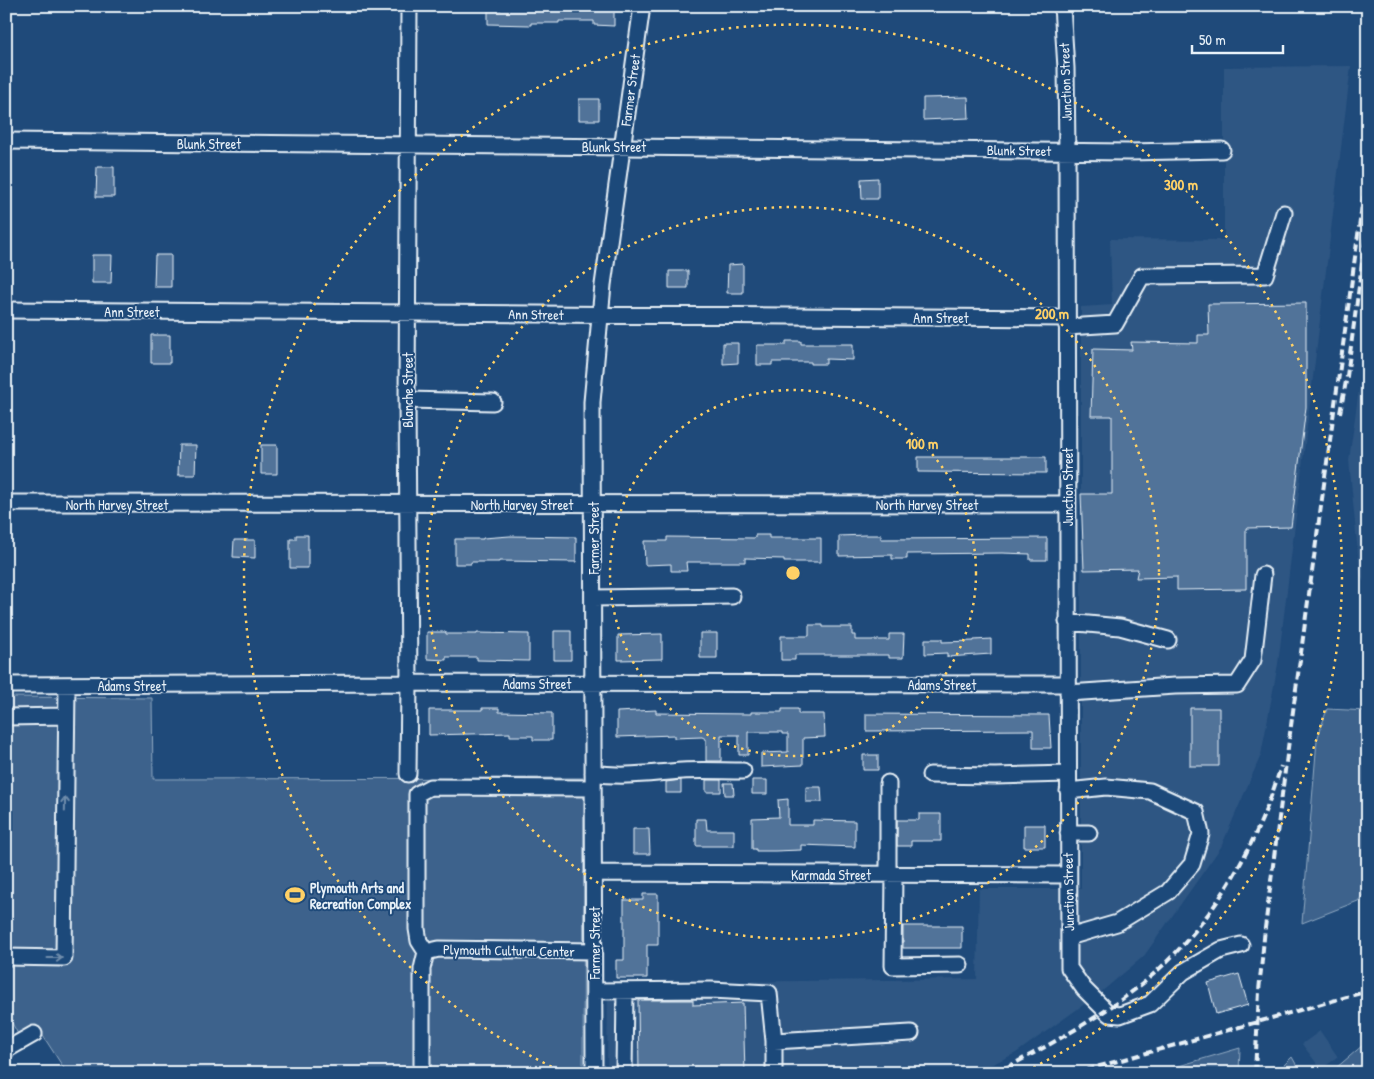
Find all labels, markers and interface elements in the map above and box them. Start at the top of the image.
scale bar [1192,22,1283,54]
text: 50 m [1199,29,1226,50]
street label: Junction Street [1054,42,1076,121]
street label: Farmer Street [615,53,644,128]
street label: Blunk Street [177,134,241,153]
street label: Blunk Street [582,137,646,156]
street label: Blunk Street [987,140,1052,160]
text: 300 m [1164,174,1198,195]
street label: Ann Street [104,302,160,321]
text: 200 m [1035,303,1069,324]
street label: Ann Street [508,304,564,324]
street label: Ann Street [913,308,969,327]
street label: Blanche Street [398,352,417,428]
text: 100 m [906,433,938,454]
street label: Junction Street [1058,448,1077,526]
street label: North Harvey Street [66,495,169,515]
street label: North Harvey Street [471,495,574,515]
street label: North Harvey Street [876,495,979,515]
street label: Farmer Street [584,502,603,575]
centre of rings [784,564,802,582]
street label: Adams Street [503,674,571,693]
street label: Adams Street [908,675,976,694]
street label: Adams Street [98,676,166,695]
one-way arrow [61,796,70,812]
street label: Junction Street [1058,853,1078,931]
street label: Karmada Street [791,865,871,884]
place label: Plymouth Arts and Recreation Complex [310,878,411,915]
sports icon: Plymouth Arts and Recreation Complex [284,884,306,906]
street label: Farmer Street [585,907,604,980]
street label: Plymouth Cultural Center [443,939,576,962]
one-way arrow [47,953,63,962]

